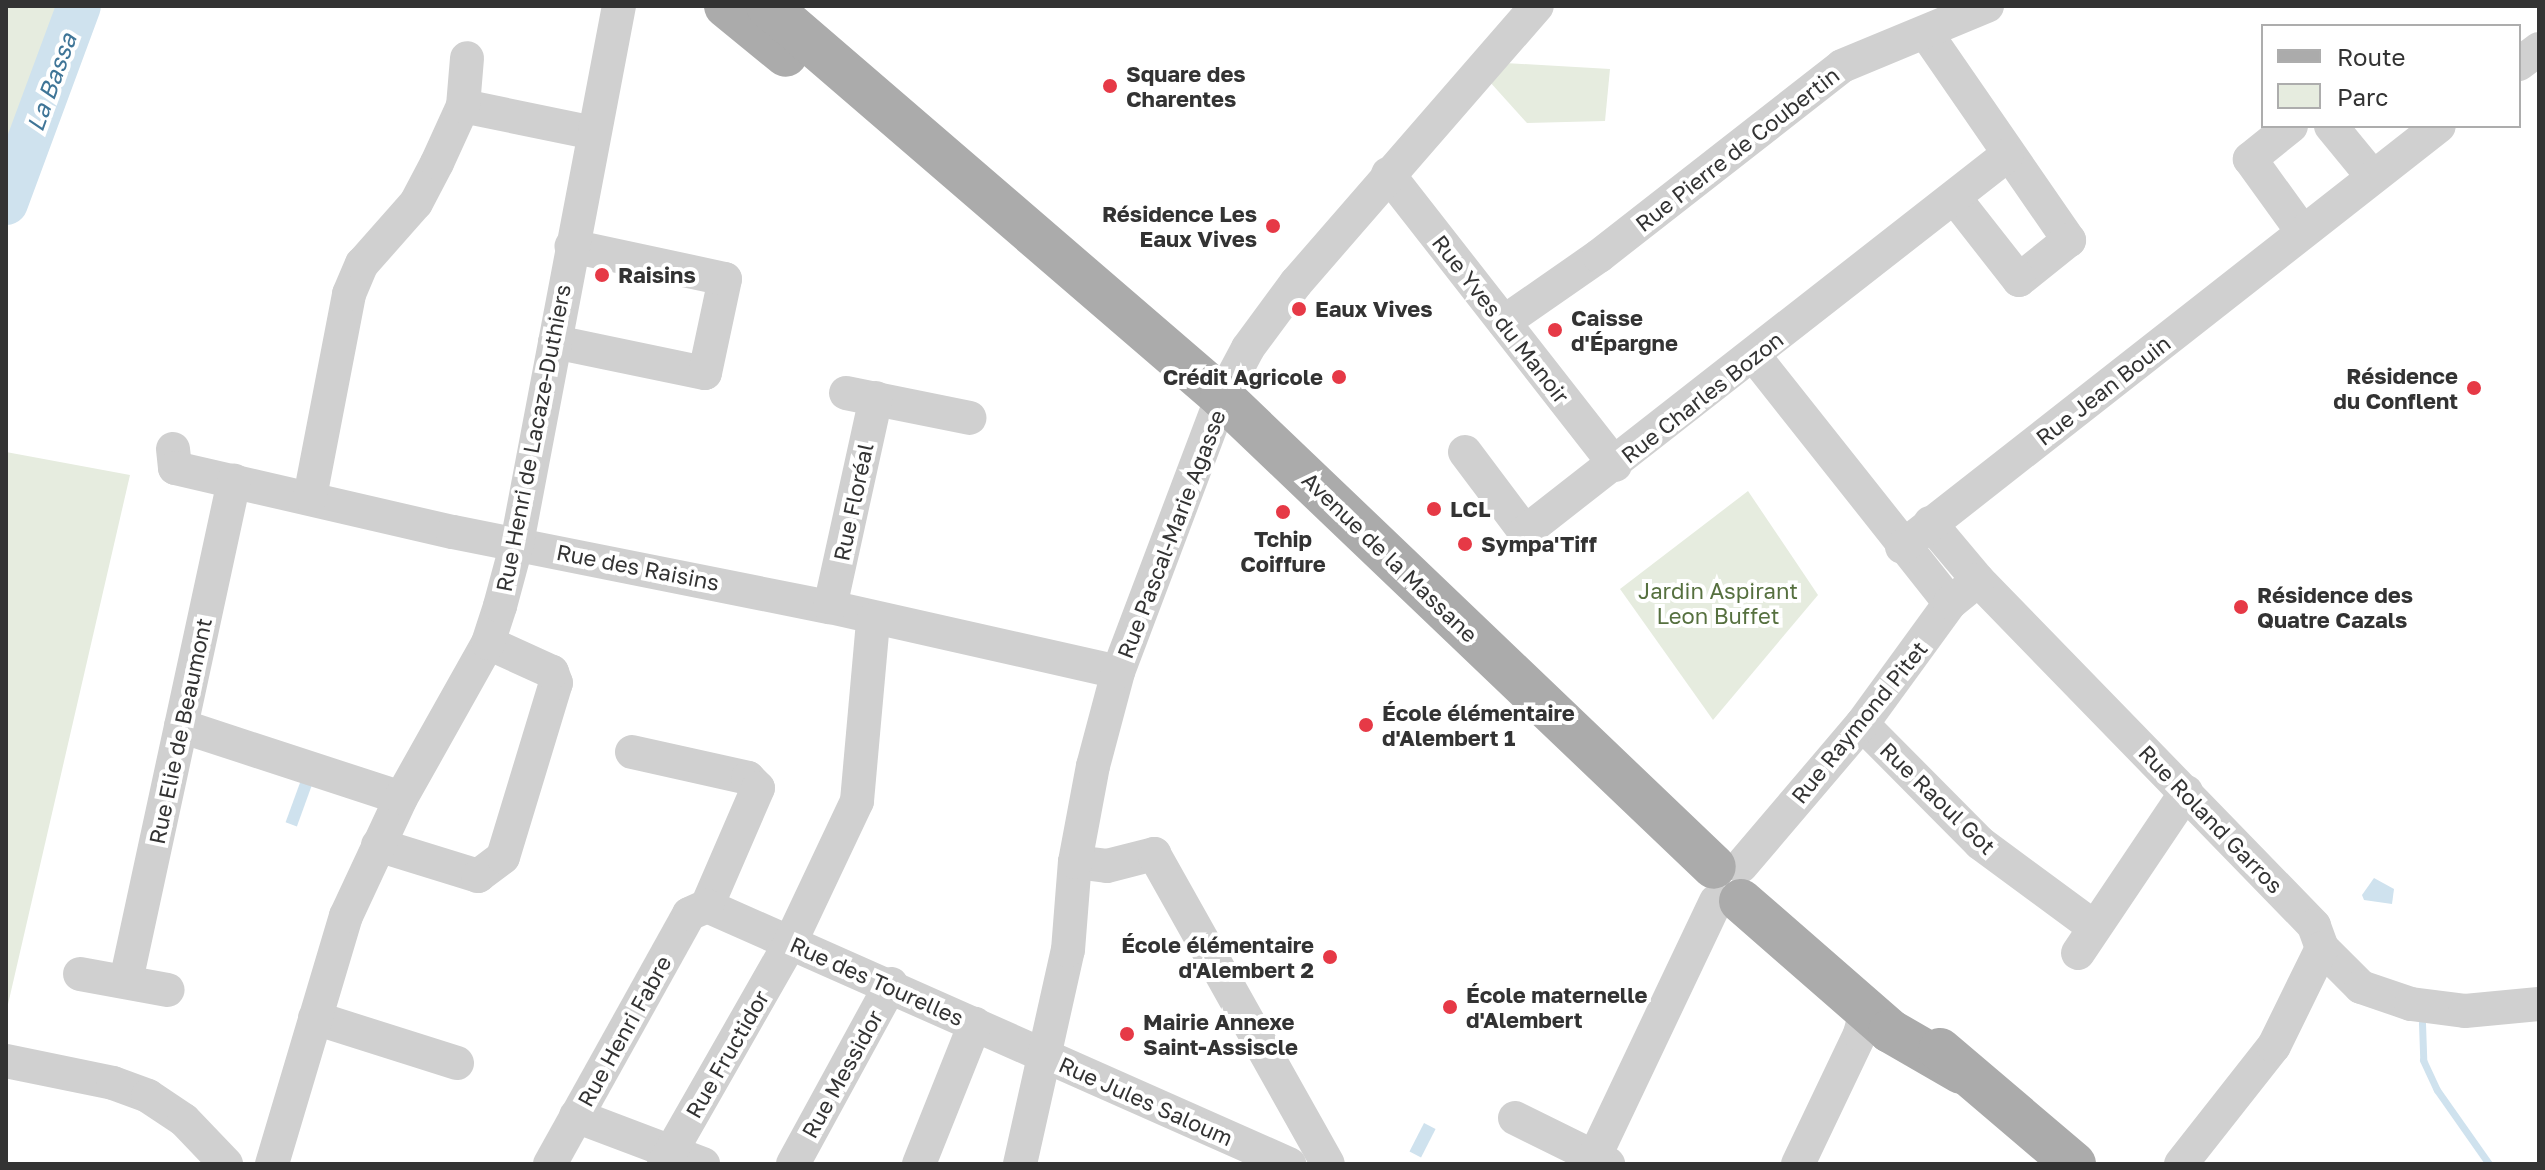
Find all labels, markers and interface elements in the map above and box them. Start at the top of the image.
legend [2261,24,2521,128]
water label: La Bassa [20,29,82,135]
text: Route [2337,42,2406,71]
place label: Square des Charentes [1126,60,1246,112]
street label: Rue Pierre de Coubertin [1630,61,1844,237]
marker: Square des Charentes [1101,77,1119,95]
text: Parc [2337,82,2388,111]
place label: Résidence Les Eaux Vives [1102,200,1257,252]
marker: Résidence Les Eaux Vives [1264,217,1282,235]
street label: Rue Yves du Manoir [1427,229,1575,409]
place label: Raisins [618,262,696,288]
marker: Raisins [593,266,611,284]
street label: Rue Henri de Lacaze-Duthiers [490,282,576,594]
place label: Eaux Vives [1315,296,1433,322]
marker: Eaux Vives [1290,300,1308,318]
place label: Caisse d'Épargne [1571,304,1678,356]
marker: Caisse d'Épargne [1546,321,1564,339]
street label: Rue Charles Bozon [1616,326,1788,468]
street label: Rue Jean Bouin [2031,329,2175,451]
place label: Résidence du Conflent [2333,362,2458,414]
place label: Crédit Agricole [1163,364,1323,390]
marker: Crédit Agricole [1330,368,1348,386]
marker: Résidence du Conflent [2465,379,2483,397]
street label: Rue Pascal-Marie Agasse [1111,406,1231,662]
street label: Rue Floréal [828,441,878,563]
street label: Avenue de la Massane [1297,466,1483,648]
place label: LCL [1450,496,1490,522]
marker: LCL [1425,500,1443,518]
marker: Tchip Coiffure [1274,503,1292,521]
place label: Tchip Coiffure [1240,525,1326,576]
place label: Sympa'Tiff [1481,531,1597,557]
marker: Sympa'Tiff [1456,535,1474,553]
street label: Rue des Raisins [554,538,722,596]
park label: Jardin Aspirant Leon Buffet [1638,577,1798,628]
place label: Résidence des Quatre Cazals [2257,581,2413,632]
marker: Résidence des Quatre Cazals [2232,598,2250,616]
street label: Rue Elie de Beaumont [143,616,217,846]
street label: Rue Raymond Pitet [1785,636,1933,808]
place label: École élémentaire d'Alembert 1 [1382,699,1575,750]
marker: École élémentaire d'Alembert 1 [1357,716,1375,734]
street label: Rue Raoul Got [1875,736,2001,860]
street label: Rue Roland Garros [2133,739,2289,899]
street label: Rue des Tourelles [786,931,968,1031]
place label: École élémentaire d'Alembert 2 [1121,931,1314,982]
marker: École élémentaire d'Alembert 2 [1321,948,1339,966]
street label: Rue Henri Fabre [572,951,676,1111]
place label: École maternelle d'Alembert [1466,981,1647,1032]
street label: Rue Fructidor [680,985,774,1123]
marker: École maternelle d'Alembert [1441,998,1459,1016]
street label: Rue Messidor [796,1005,888,1143]
place label: Mairie Annexe Saint-Assiscle [1143,1008,1298,1060]
marker: Mairie Annexe Saint-Assiscle [1118,1025,1136,1043]
street label: Rue Jules Saloum [1055,1051,1237,1151]

